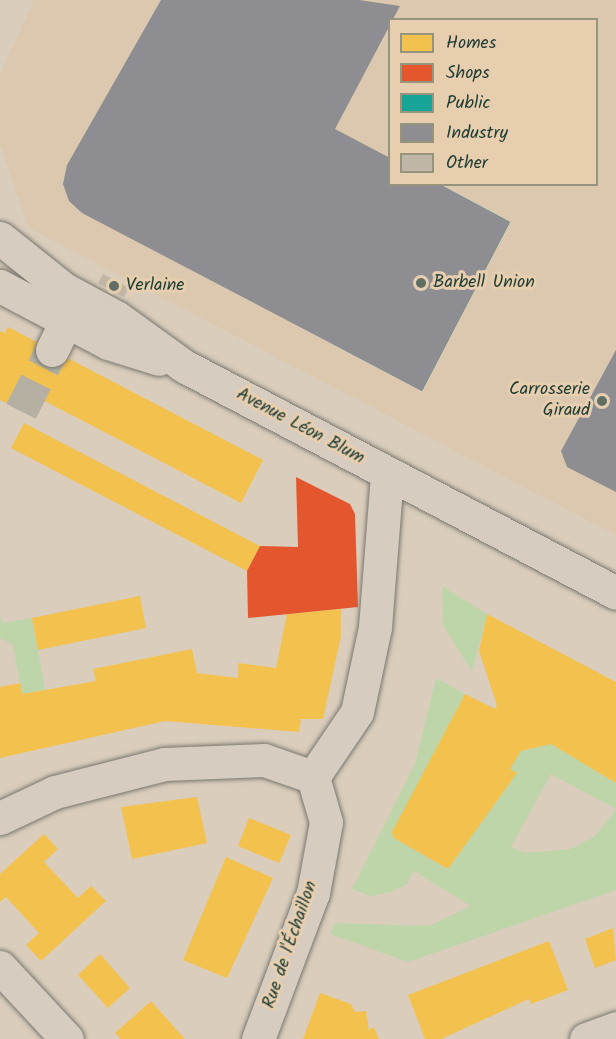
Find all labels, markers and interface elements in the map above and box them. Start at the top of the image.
legend [388,18,598,186]
text: Homes [446,29,496,58]
text: Shops [446,59,490,88]
text: Public [446,89,491,118]
text: Industry [446,119,508,148]
text: Other [446,149,488,178]
place label: Barbell Union [433,272,535,294]
place label: Verlaine [126,275,184,297]
marker: Barbell Union [414,276,428,290]
marker: Verlaine [107,279,121,293]
place label: Carrosserie Giraud [509,380,590,422]
street label: Avenue Léon Blum [232,384,368,470]
marker: Carrosserie Giraud [595,394,609,408]
street label: Rue de l'Échaillon [259,878,323,1012]

